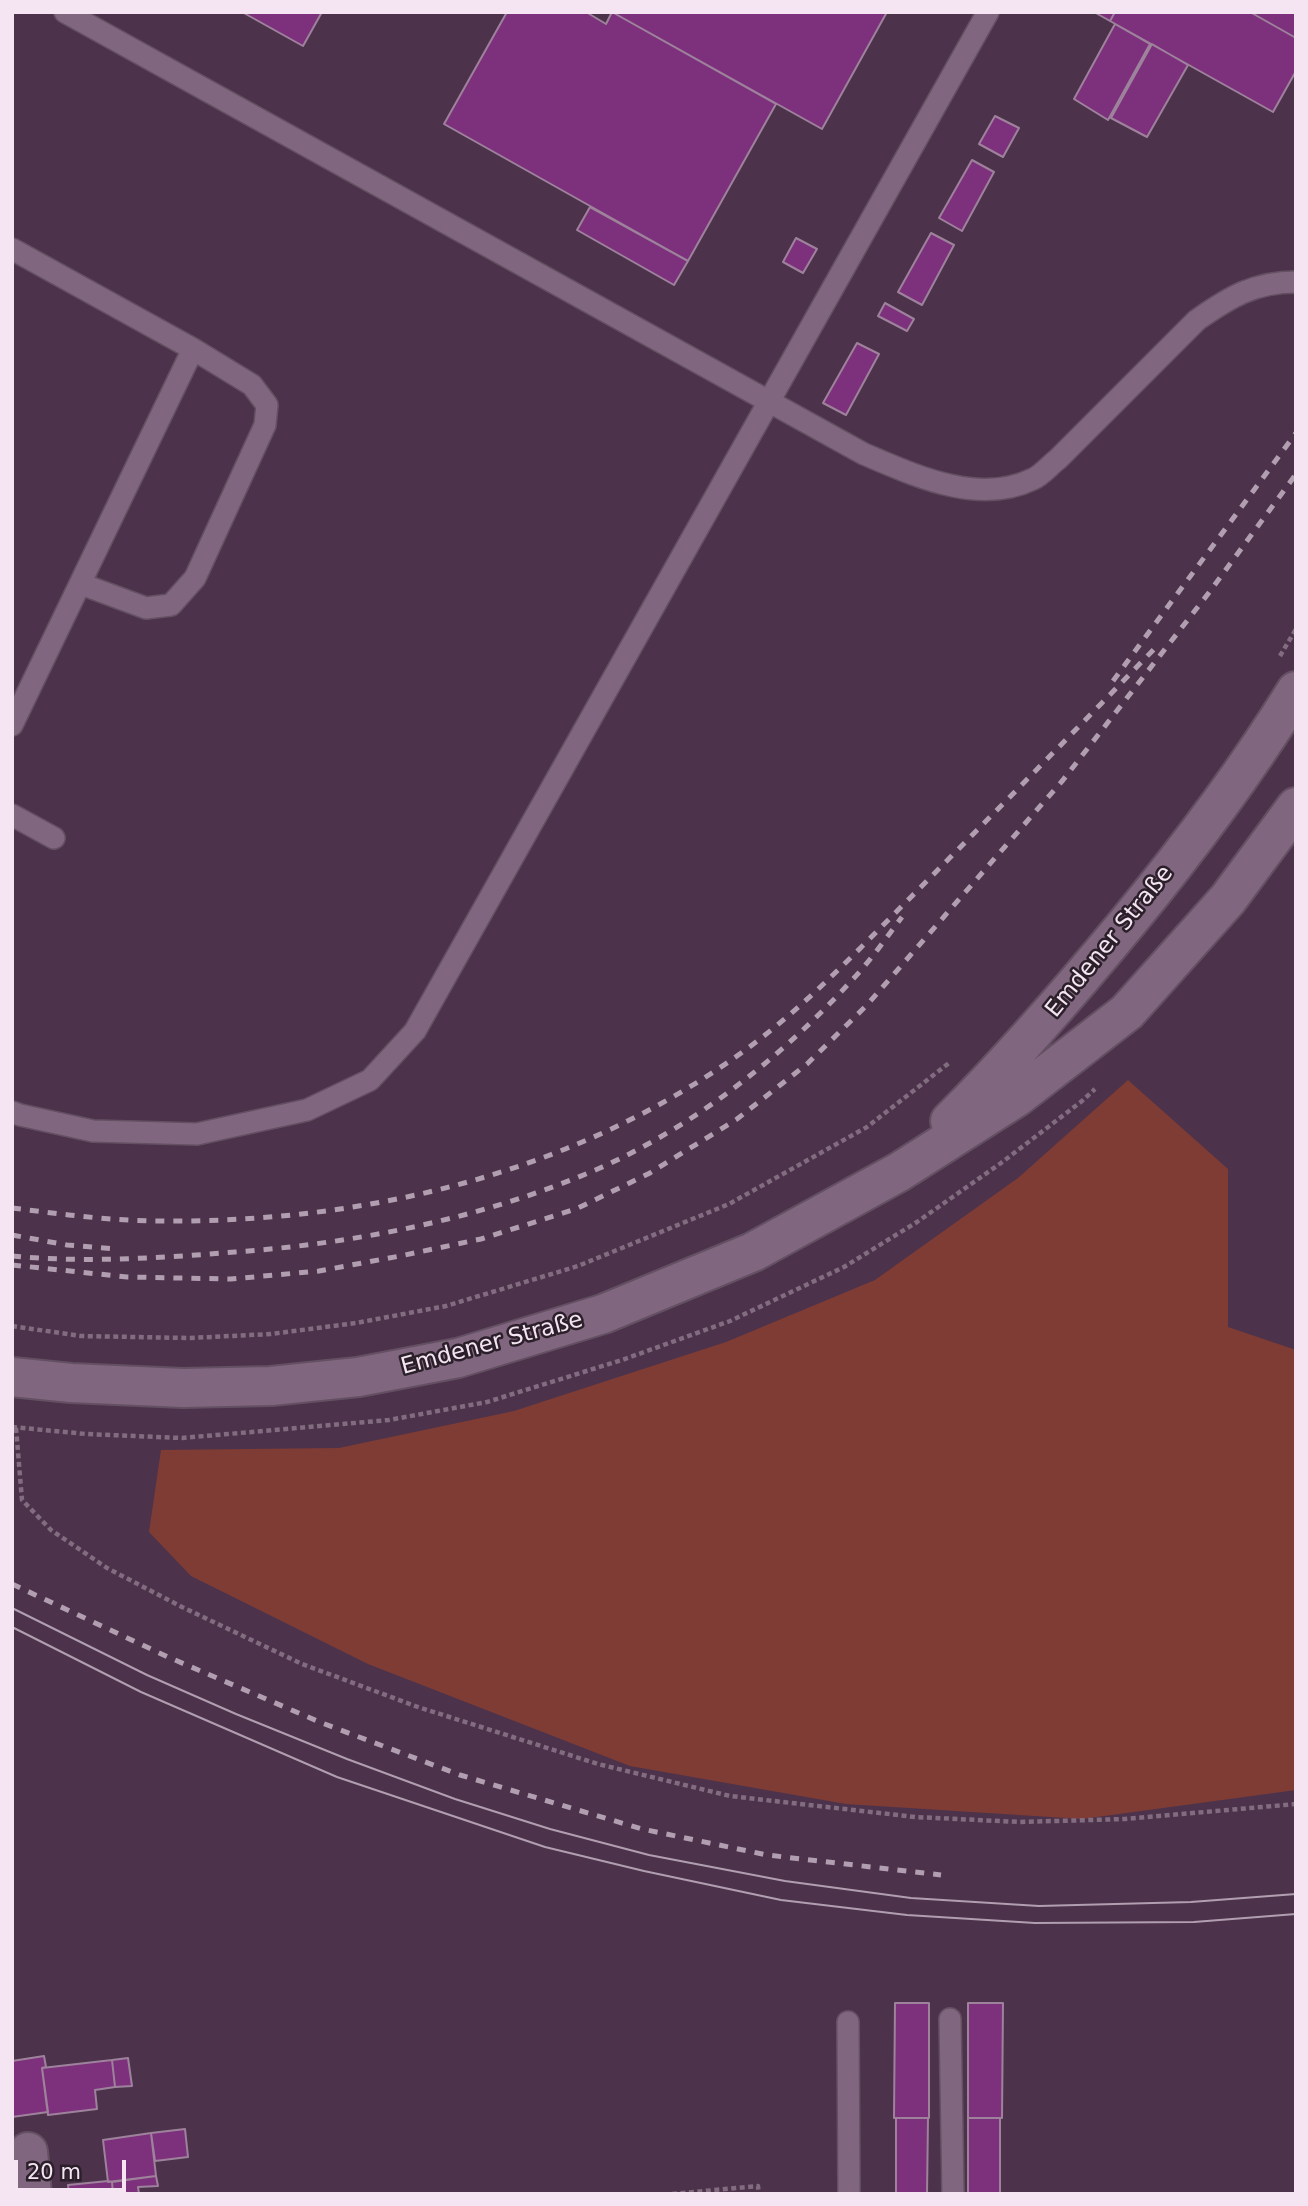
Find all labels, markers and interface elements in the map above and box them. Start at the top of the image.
street label: Emdener Straße [1040,861,1180,1023]
street label: Emdener Straße [398,1306,586,1382]
scale bar [18,2146,130,2190]
text: 20 m [27,2160,81,2184]

